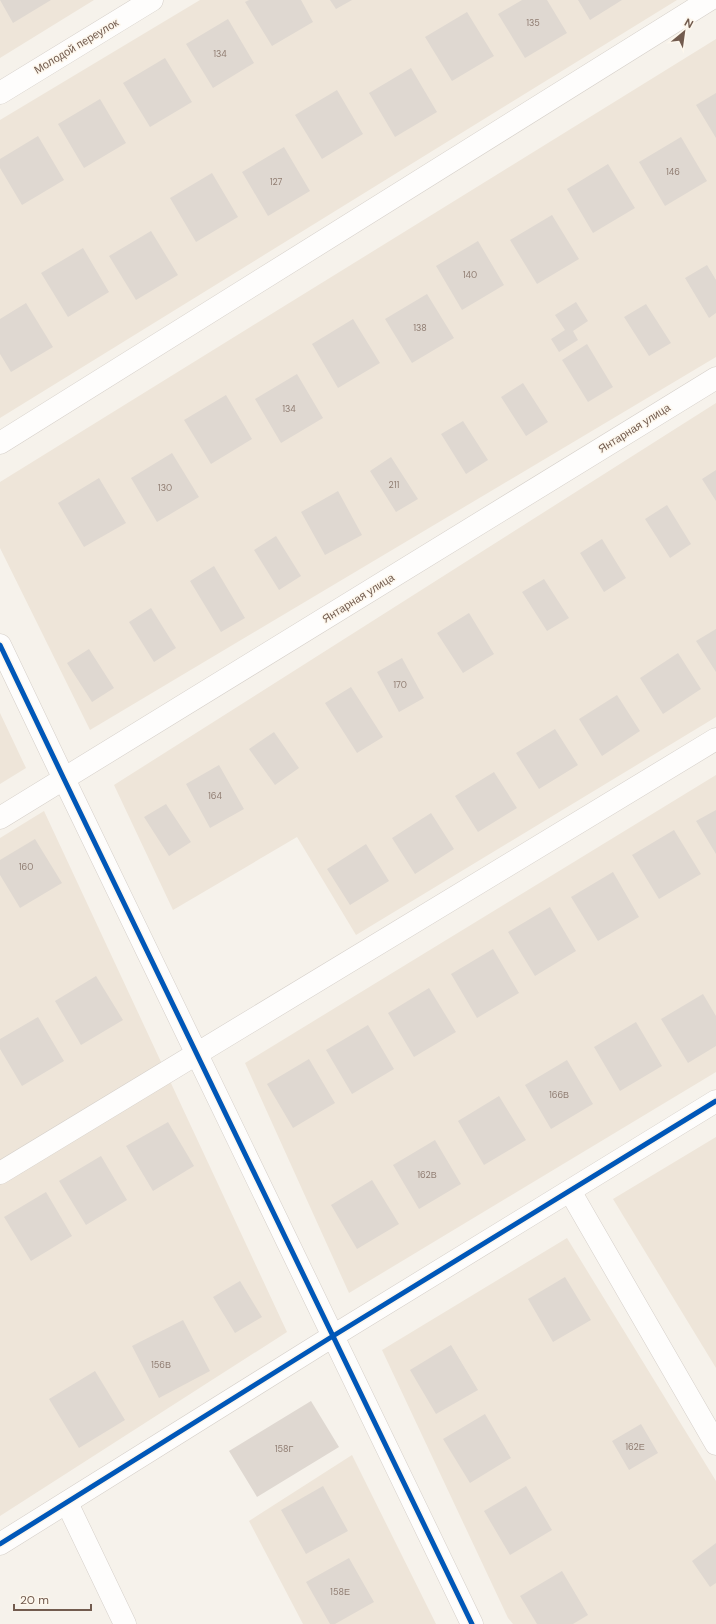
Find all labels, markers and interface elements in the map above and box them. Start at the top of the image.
north arrow [664,12,704,52]
street label: Молодой переулок [31,15,121,77]
text: N [682,15,696,31]
house number: 135 [526,17,540,29]
house number: 134 [213,48,227,60]
house number: 146 [666,166,680,178]
house number: 127 [270,176,283,188]
house number: 140 [463,269,477,281]
house number: 138 [413,322,427,334]
street label: Янтарная улица [595,400,673,456]
house number: 134 [282,403,296,415]
house number: 211 [389,479,400,491]
house number: 130 [158,482,172,494]
street label: Янтарная улица [319,570,397,626]
house number: 170 [393,679,407,691]
house number: 164 [208,790,222,802]
house number: 160 [19,861,33,873]
house number: 166В [549,1089,569,1101]
house number: 162В [417,1169,437,1181]
house number: 156В [151,1359,171,1371]
house number: 162Е [625,1441,645,1453]
house number: 158Г [275,1443,293,1455]
scale bar [14,1586,91,1612]
house number: 158Е [330,1586,350,1598]
text: 20 m [20,1592,49,1608]

